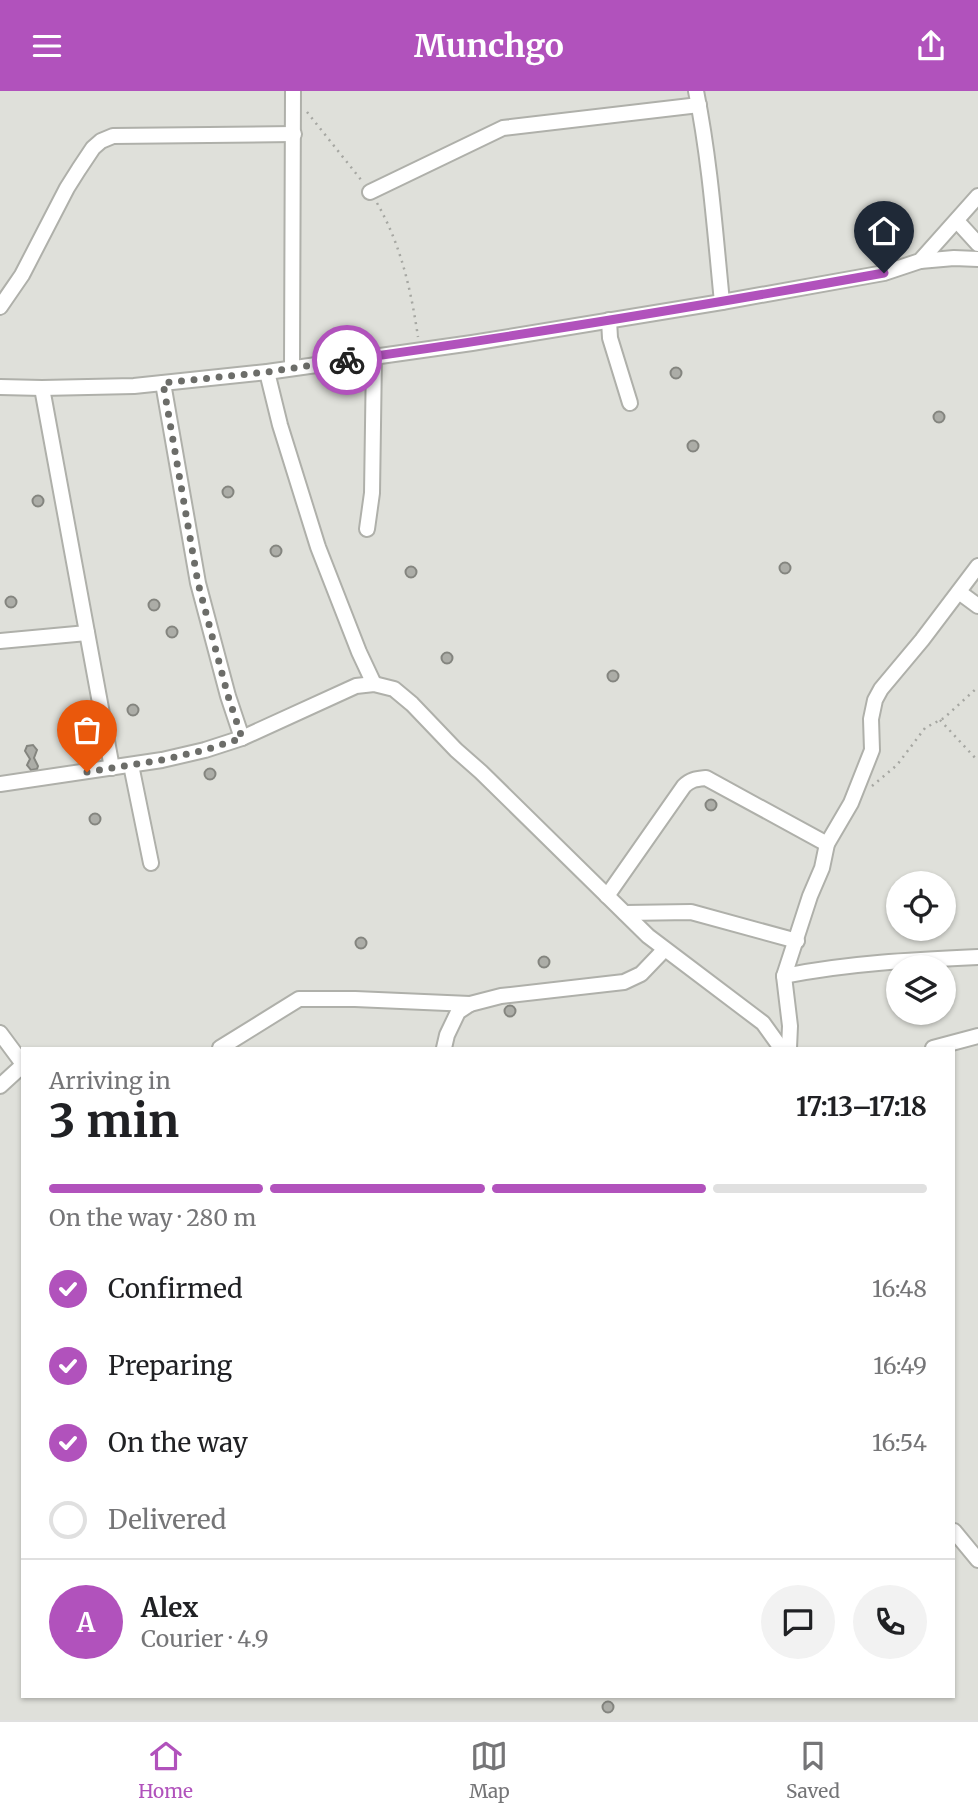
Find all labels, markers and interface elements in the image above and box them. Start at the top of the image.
text: Munchgo [414,26,564,66]
icon: menu [28,27,66,65]
icon: share [912,27,950,65]
pin [854,201,914,273]
icon: home [865,212,903,250]
courier [312,325,382,395]
icon: bike [328,341,366,379]
pin [57,700,117,772]
icon: bag [68,711,106,749]
map controls [886,871,956,1025]
button: locate [886,871,956,941]
button: layers [886,955,956,1025]
text: Arriving in [49,1066,171,1095]
text: 17:13–17:18 [796,1090,927,1123]
text: 3 min [49,1092,179,1150]
text: On the way · 280 m [49,1203,256,1232]
icon: check [49,1270,87,1308]
text: Confirmed [108,1272,243,1305]
text: 16:48 [872,1274,927,1303]
icon: check [49,1347,87,1385]
text: Preparing [108,1349,232,1382]
text: 16:49 [873,1351,927,1380]
icon: check [49,1424,87,1462]
text: On the way [108,1426,248,1459]
text: 16:54 [872,1428,927,1457]
text: Delivered [108,1503,227,1536]
button: chat [761,1585,835,1659]
button: phone [853,1585,927,1659]
text: Alex [141,1591,198,1624]
text: A [77,1606,95,1639]
text: Courier · 4.9 [141,1624,269,1653]
tab: Home [138,1737,193,1803]
tab: Map [469,1737,510,1803]
tab: Saved [786,1737,840,1803]

